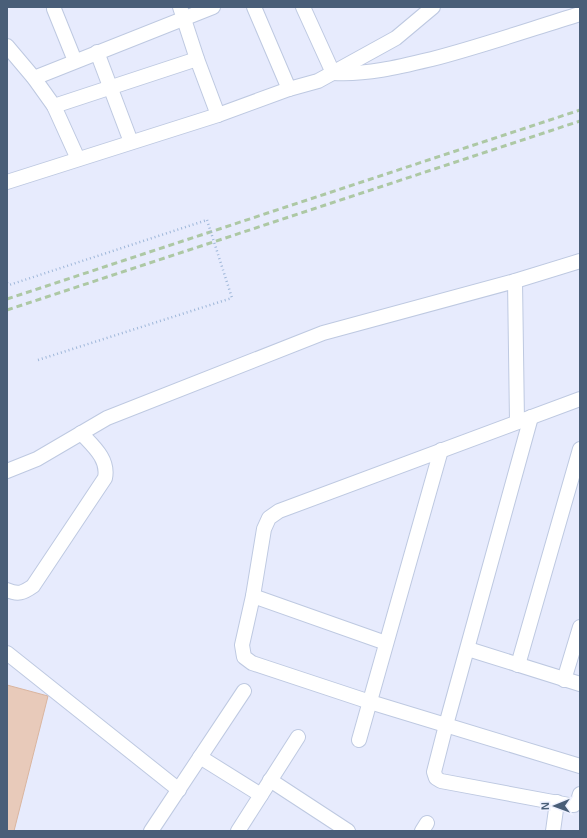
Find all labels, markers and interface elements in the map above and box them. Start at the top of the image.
north arrow [535,786,575,826]
text: N [539,802,551,810]

